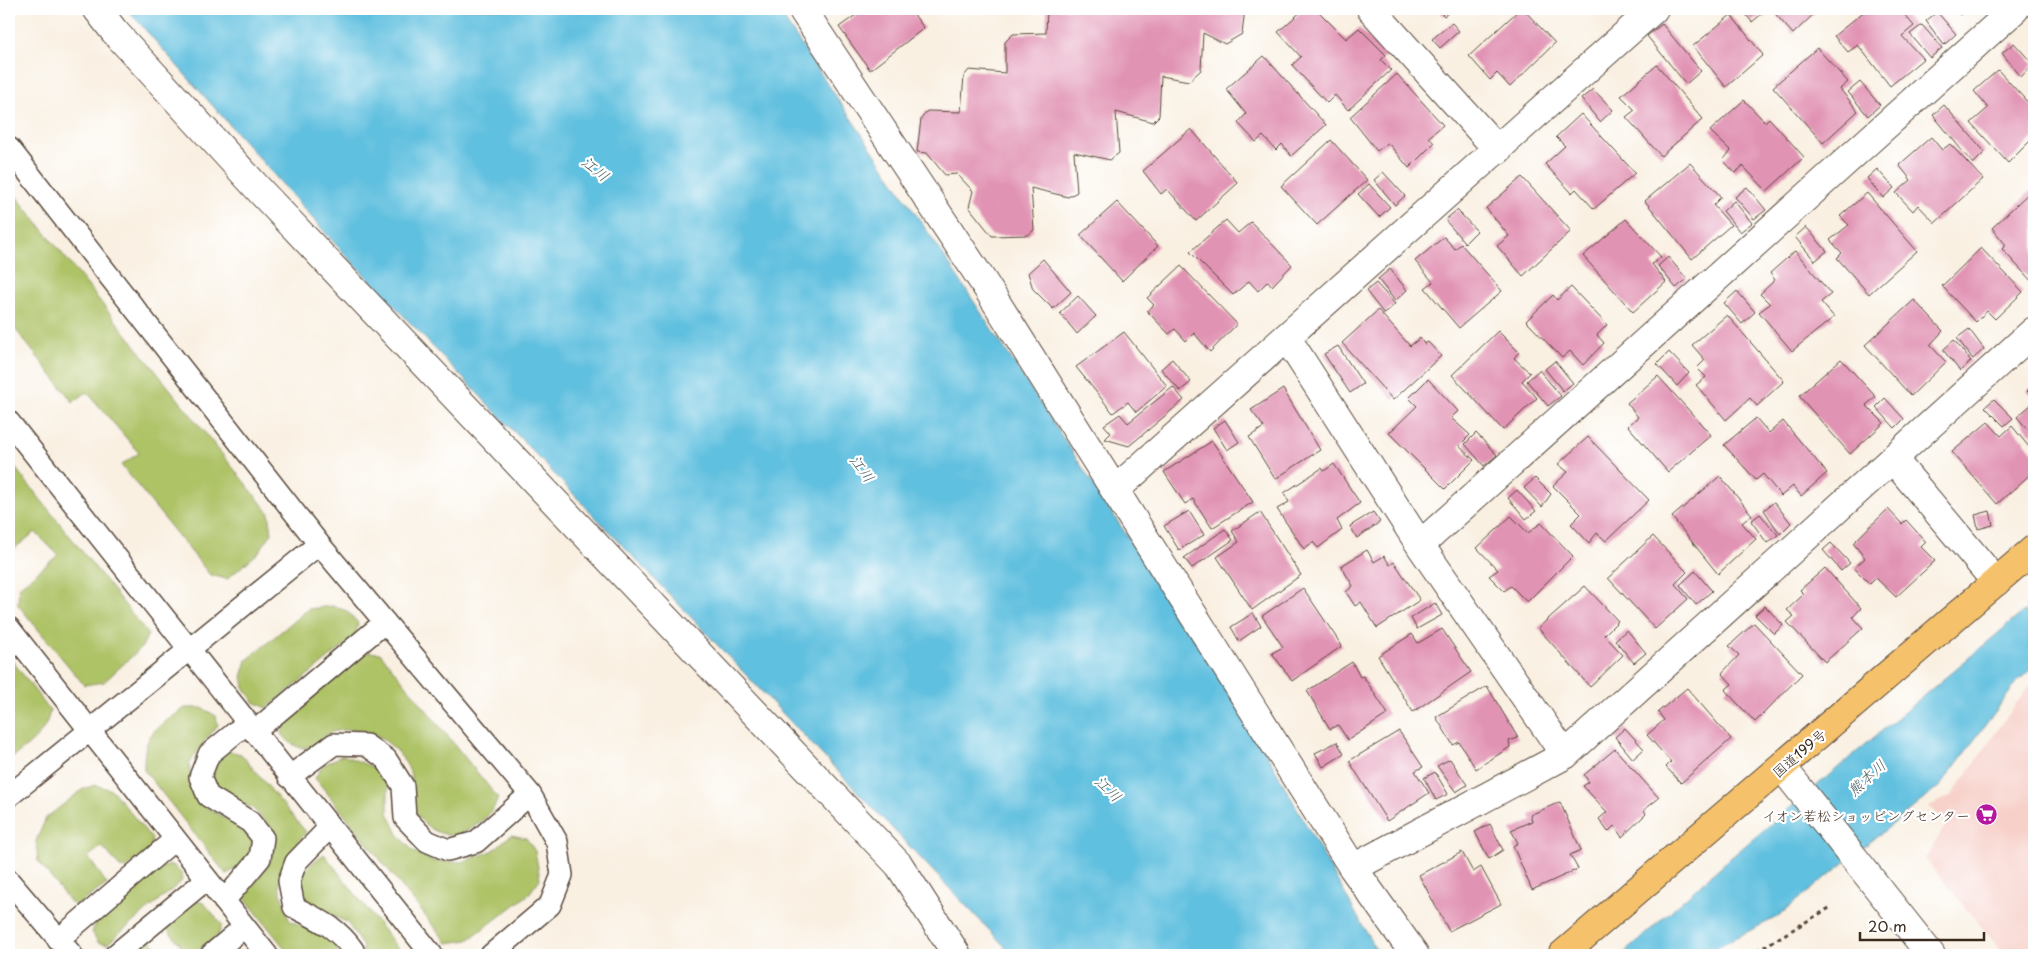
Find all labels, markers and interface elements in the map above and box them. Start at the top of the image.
water label: 江川 [577,150,615,186]
water label: 江川 [845,449,881,487]
street label: 国道199号 [1767,724,1831,782]
water label: 熊本川 [1842,753,1890,801]
water label: 江川 [1090,769,1128,807]
supermarket icon: イオン若松ショッピングセンター [1974,803,1998,827]
place label: イオン若松ショッピングセンター [1762,805,1970,826]
scale bar [1860,909,1984,941]
text: 20 m [1868,914,1907,937]

